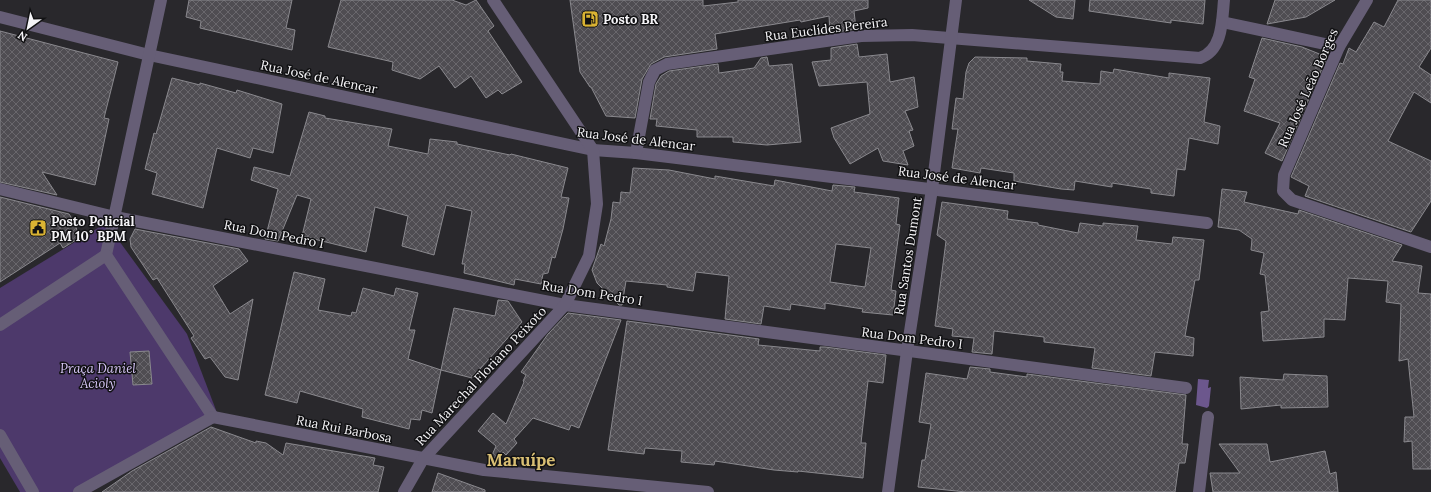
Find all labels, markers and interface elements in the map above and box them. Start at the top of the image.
north arrow [8,8,48,48]
fuel station icon: Posto BR [580,9,600,29]
place label: Posto BR [603,11,658,28]
street label: Rua Euclídes Pereira [764,13,889,45]
street label: Rua José Leão Borges [1274,26,1342,150]
text: N [15,28,30,45]
street label: Rua José de Alencar [259,56,379,98]
street label: Rua José de Alencar [576,123,696,155]
street label: Rua José de Alencar [897,162,1017,194]
street label: Rua Santos Dumont [890,196,926,316]
place label: Posto Policial PM 10˚ BPM [51,213,134,245]
street label: Rua Dom Pedro I [222,216,326,252]
public building icon: Posto Policial PM 10˚ BPM [28,218,48,238]
street label: Rua Dom Pedro I [540,277,644,309]
street label: Rua Marechal Floriano Peixoto [412,303,550,449]
street label: Rua Dom Pedro I [860,323,964,353]
park label: Praça Daniel Acioly [60,360,136,392]
street label: Rua Rui Barbosa [295,411,394,447]
district label: Maruípe [487,449,555,471]

